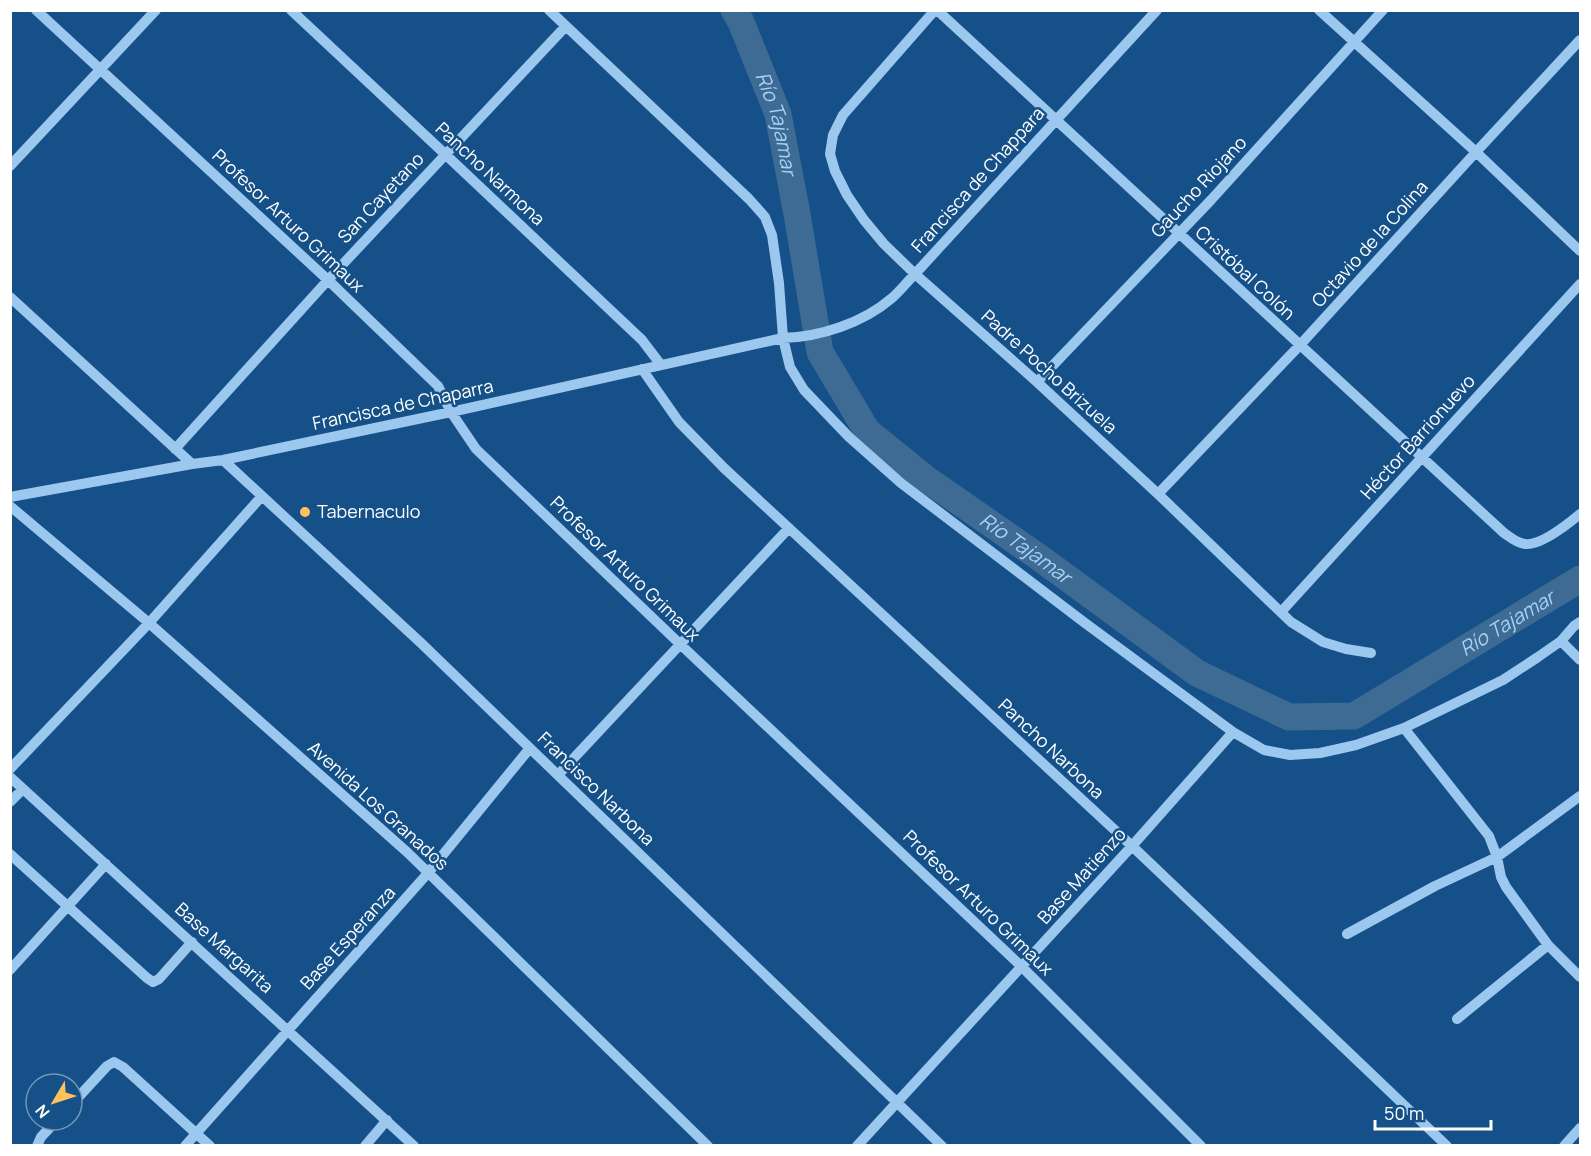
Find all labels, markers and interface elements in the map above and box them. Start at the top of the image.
water label: Río Tajamar [749,68,804,180]
street label: Francisca de Chappara [905,101,1049,257]
street label: Pancho Narmona [431,116,551,230]
street label: Gaucho Riojano [1145,130,1251,242]
street label: Profesor Arturo Grimaux [207,143,370,298]
street label: San Cayetano [332,147,429,248]
street label: Octavio de la Colina [1306,175,1433,312]
street label: Cristóbal Colón [1191,220,1301,325]
street label: Padre Pocho Brizuela [977,304,1123,439]
street label: Héctor Barrionuevo [1355,369,1480,504]
street label: Francisca de Chaparra [310,373,495,435]
street label: Profesor Arturo Grimaux [546,490,706,647]
place label: Tabernaculo [317,499,420,523]
marker: Tabernaculo [298,505,312,519]
water label: Río Tajamar [975,506,1079,591]
water label: Río Tajamar [1454,582,1562,662]
street label: Pancho Narbona [993,693,1110,804]
street label: Francisco Narbona [533,726,660,850]
street label: Avenida Los Granados [303,735,454,875]
street label: Base Matienzo [1032,822,1131,929]
street label: Profesor Arturo Grimaux [899,824,1059,981]
street label: Base Esperanza [294,881,400,994]
street label: Base Margarita [170,897,279,998]
north arrow [24,1072,84,1132]
scale bar [1375,1093,1490,1131]
text: N [30,1100,55,1123]
text: 50 m [1384,1101,1424,1125]

